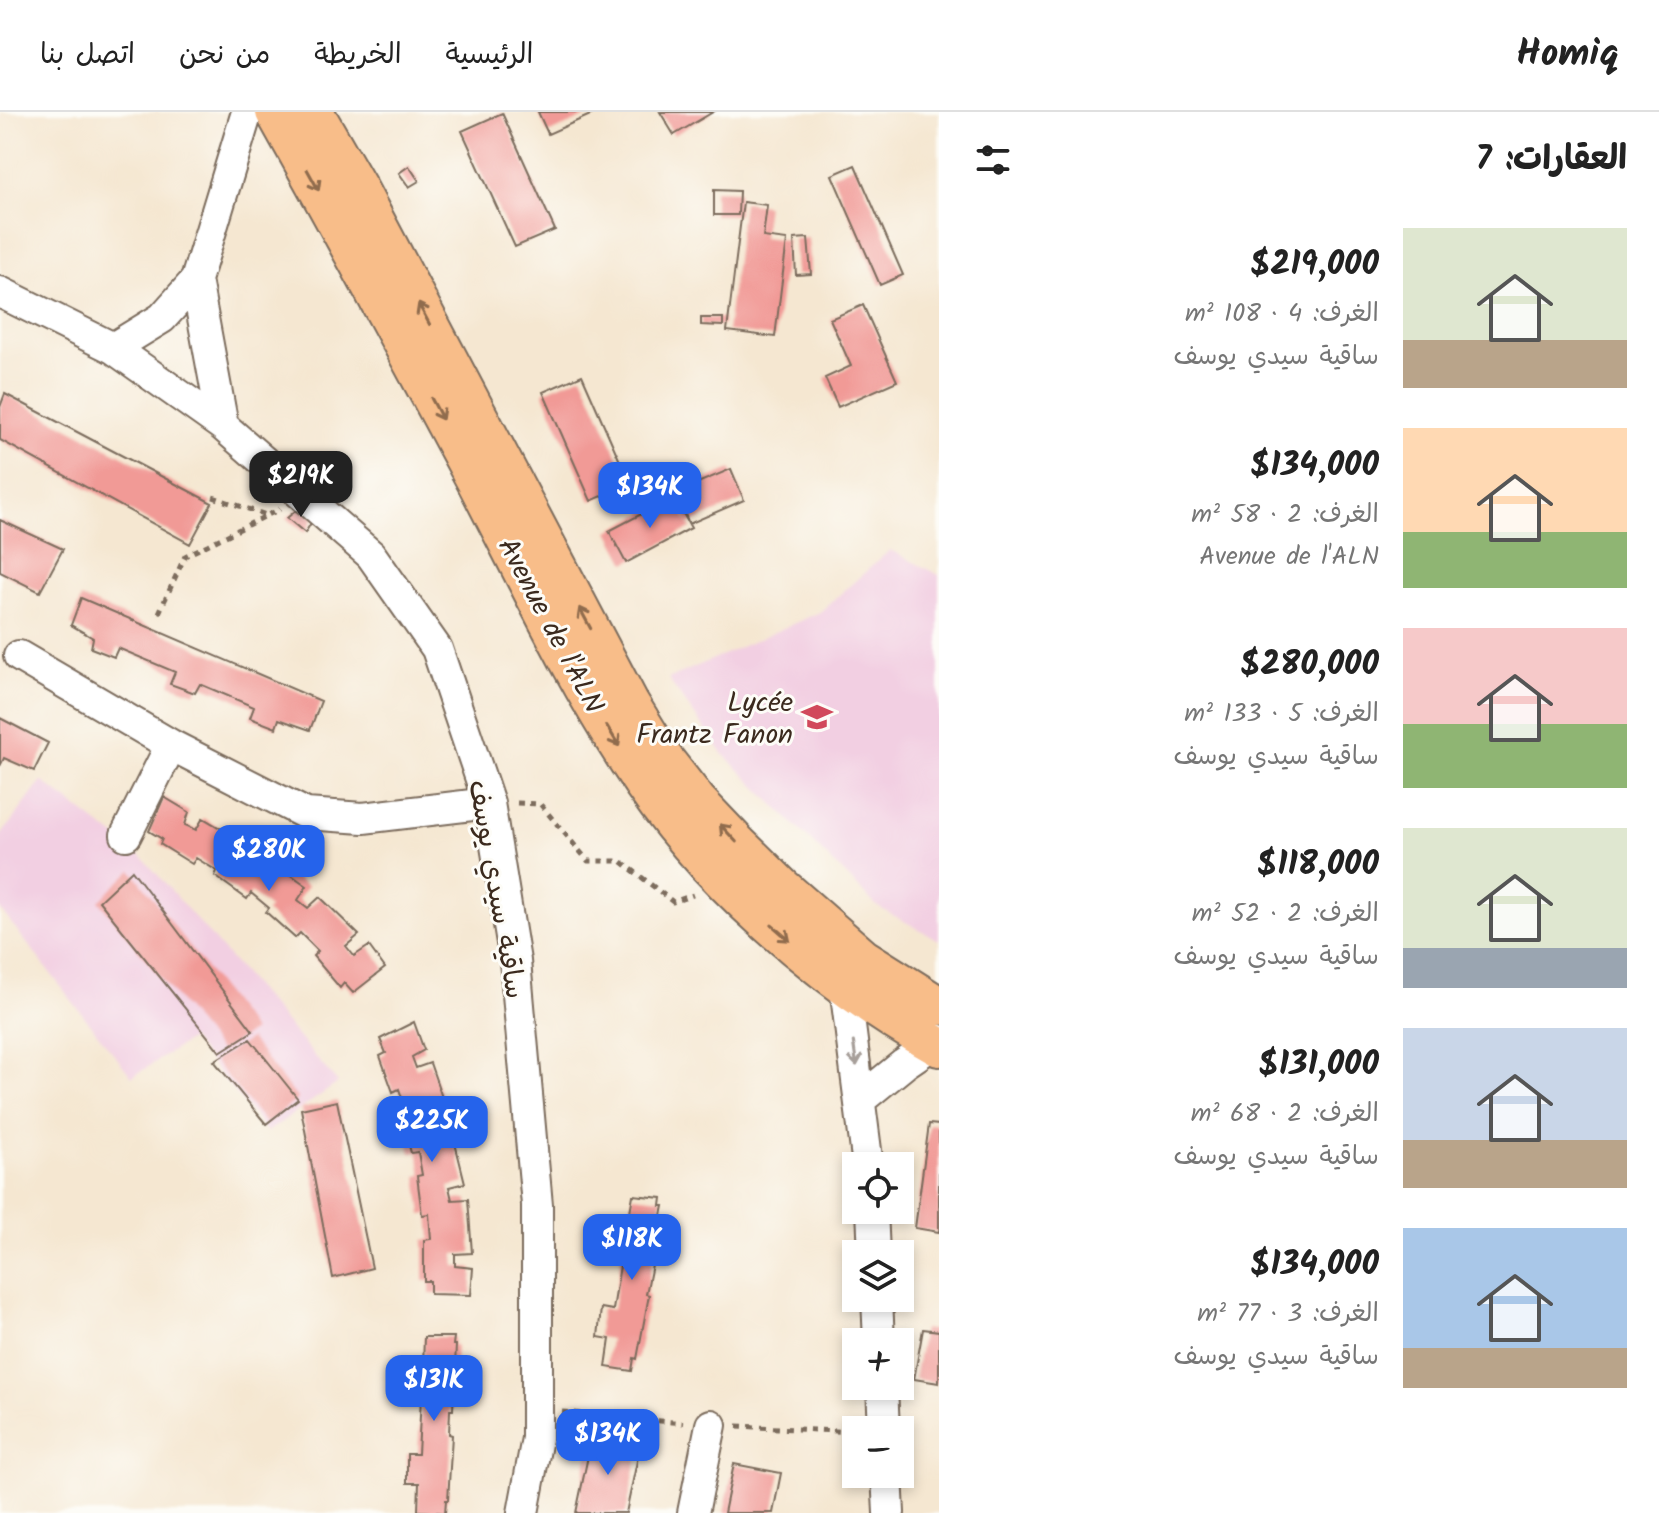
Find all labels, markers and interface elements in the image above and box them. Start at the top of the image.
text: Homiq [1516,25,1619,85]
text: اتصل بنا [40,33,135,78]
text: من نحن [179,33,270,78]
text: الخريطة [314,33,402,78]
text: الرئيسية [446,33,533,78]
text: العقارات: 7 [1476,133,1627,187]
icon: filters [971,138,1015,182]
one-way arrow [305,168,321,191]
text: $219,000 [1250,238,1379,292]
icon: home [1467,260,1563,356]
text: الغرف: 4 · 108 m² [1185,293,1379,335]
one-way arrow [416,302,432,326]
text: ساقية سيدي يوسف [1173,336,1379,378]
one-way arrow [430,396,445,420]
text: $134,000 [1250,439,1379,493]
pin: $219K [245,451,357,519]
text: $219K [267,456,335,498]
icon: home [1467,460,1563,556]
pin: $134K [594,462,706,530]
text: $134K [616,467,684,509]
text: الغرف: 2 · 58 m² [1191,494,1379,536]
street label: Avenue de l'ALN [484,530,615,722]
text: Avenue de l'ALN [1199,536,1379,578]
one-way arrow [576,607,592,630]
text: $280,000 [1240,638,1379,692]
icon: home [1467,660,1563,756]
place label: Lycée Frantz Fanon [636,681,793,758]
text: الغرف: 5 · 133 m² [1184,693,1379,735]
school or university icon: Lycée Frantz Fanon [800,700,834,734]
one-way arrow [605,724,621,747]
text: ساقية سيدي يوسف [1173,736,1379,778]
street label: ساقية سيدي يوسف [454,777,537,1002]
one-way arrow [719,824,737,844]
pin: $280K [213,825,325,893]
text: $280K [232,830,306,872]
text: $118,000 [1257,838,1379,892]
icon: home [1467,860,1563,956]
text: الغرف: 2 · 52 m² [1192,893,1379,935]
one-way arrow [770,924,790,942]
text: ساقية سيدي يوسف [1173,936,1379,978]
text: $131,000 [1259,1038,1379,1092]
one-way arrow [847,1040,862,1067]
icon: home [1467,1060,1563,1156]
text: الغرف: 2 · 68 m² [1191,1093,1379,1135]
pin: $225K [376,1096,488,1164]
text: $225K [395,1101,469,1143]
text: ساقية سيدي يوسف [1173,1136,1379,1178]
map controls [842,1152,914,1488]
button: locate [842,1152,914,1224]
pin: $118K [576,1214,688,1282]
text: $118K [601,1219,663,1261]
text: $134,000 [1250,1238,1379,1292]
button: layers [842,1240,914,1312]
icon: home [1467,1260,1563,1356]
text: الغرف: 3 · 77 m² [1197,1293,1379,1335]
button: + [842,1328,914,1400]
text: ساقية سيدي يوسف [1173,1336,1379,1378]
pin: $131K [378,1355,490,1423]
text: $131K [404,1360,464,1402]
pin: $134K [552,1409,664,1477]
text: $134K [574,1414,642,1456]
button: − [842,1416,914,1488]

